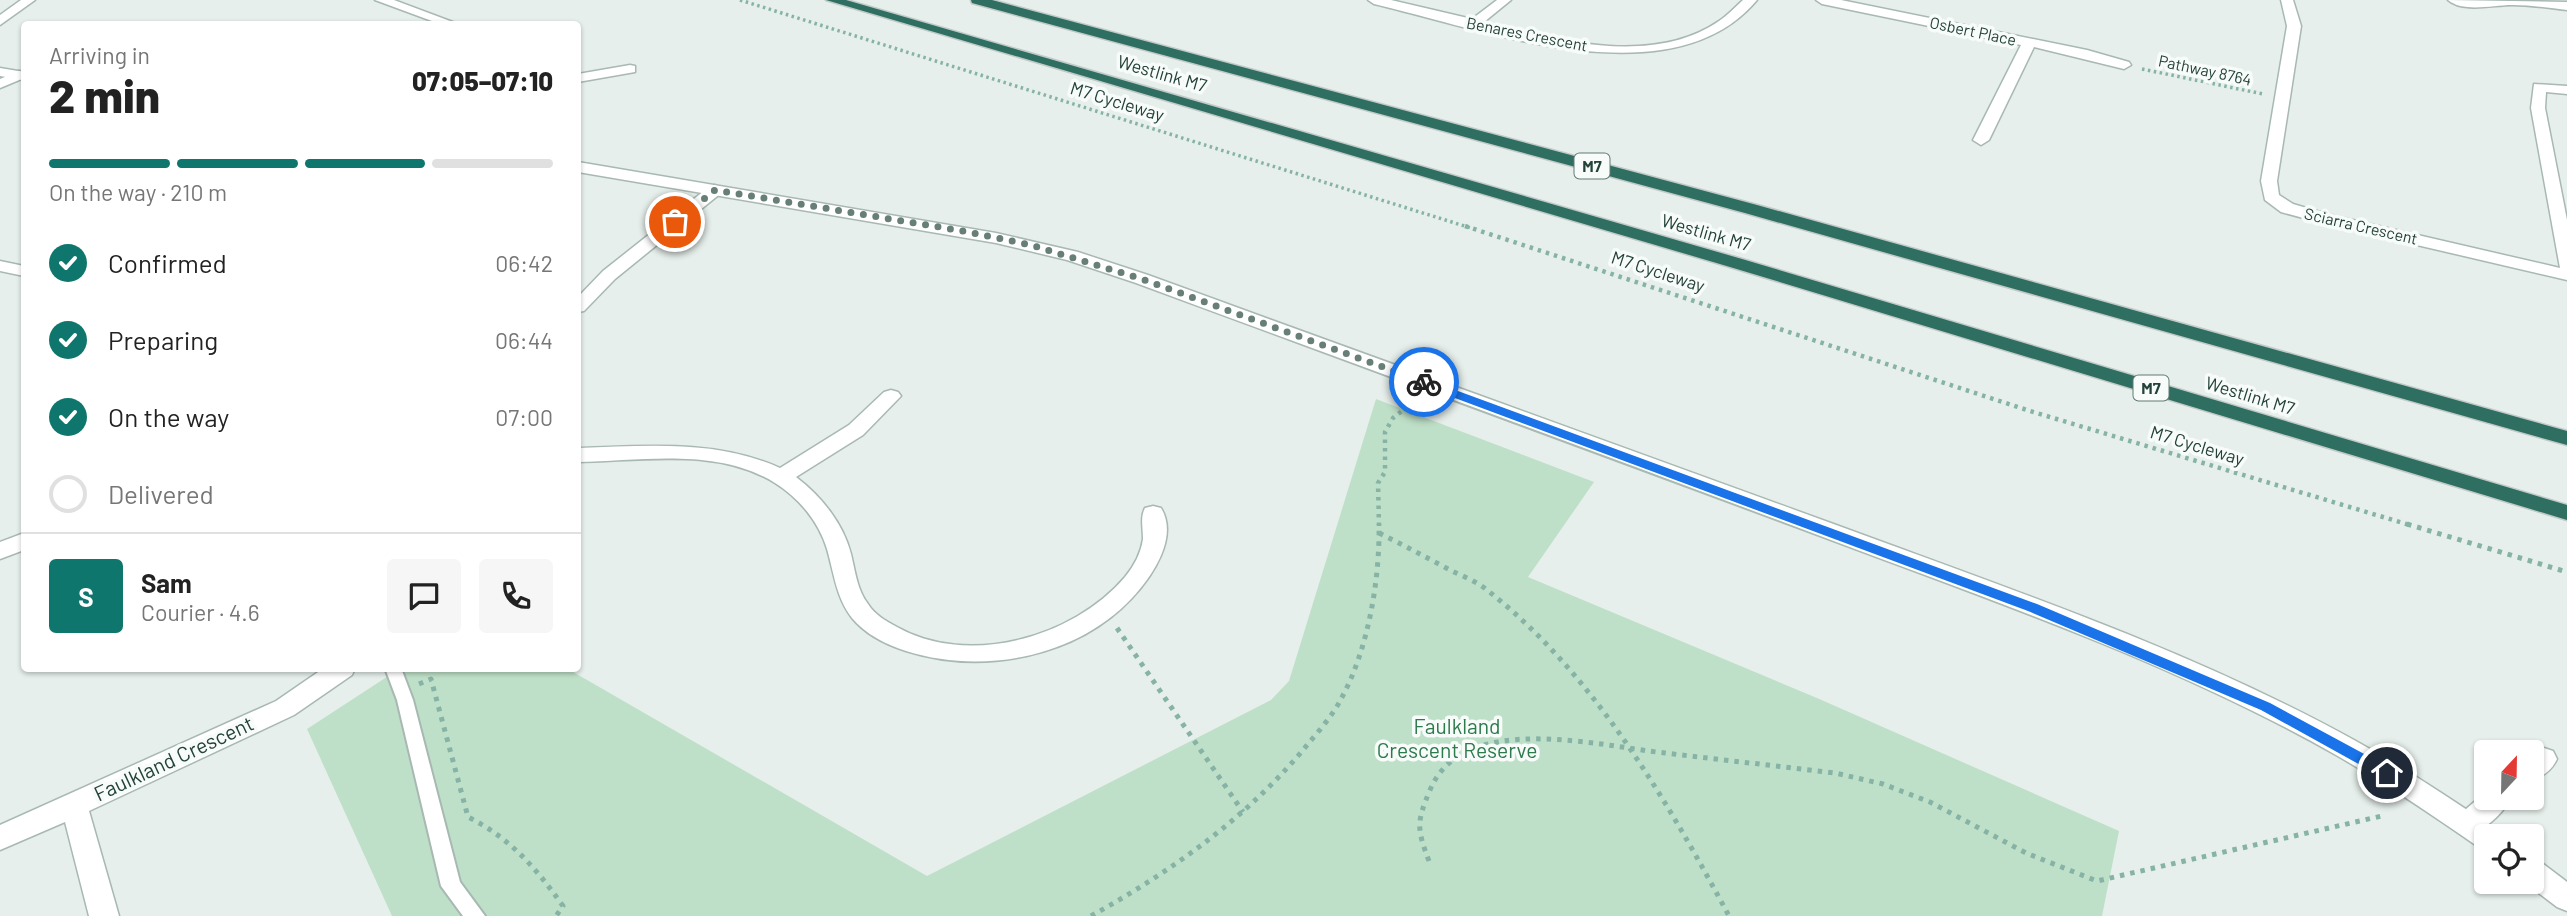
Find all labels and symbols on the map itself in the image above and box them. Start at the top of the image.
street label: Benares Crescent [1465,12,1589,55]
street label: Osbert Place [1928,12,2018,49]
street label: Westlink M7 [1115,50,1210,96]
street label: Pathway 8764 [2157,50,2253,89]
street label: M7 Cycleway [1068,76,1167,126]
road number: M7 [1574,154,1610,178]
pin [645,192,705,252]
street label: Sciarra Crescent [2303,203,2420,248]
street label: Westlink M7 [1659,209,1754,255]
street label: M7 Cycleway [1609,246,1708,296]
courier [1389,347,1459,417]
street label: Westlink M7 [2203,371,2298,419]
road number: M7 [2134,376,2168,400]
street label: M7 Cycleway [2148,420,2247,470]
street label: Faulkland Crescent [89,710,257,806]
park label: Faulkland Crescent Reserve [1377,713,1537,762]
north arrow [2474,740,2544,810]
pin [2357,743,2417,803]

